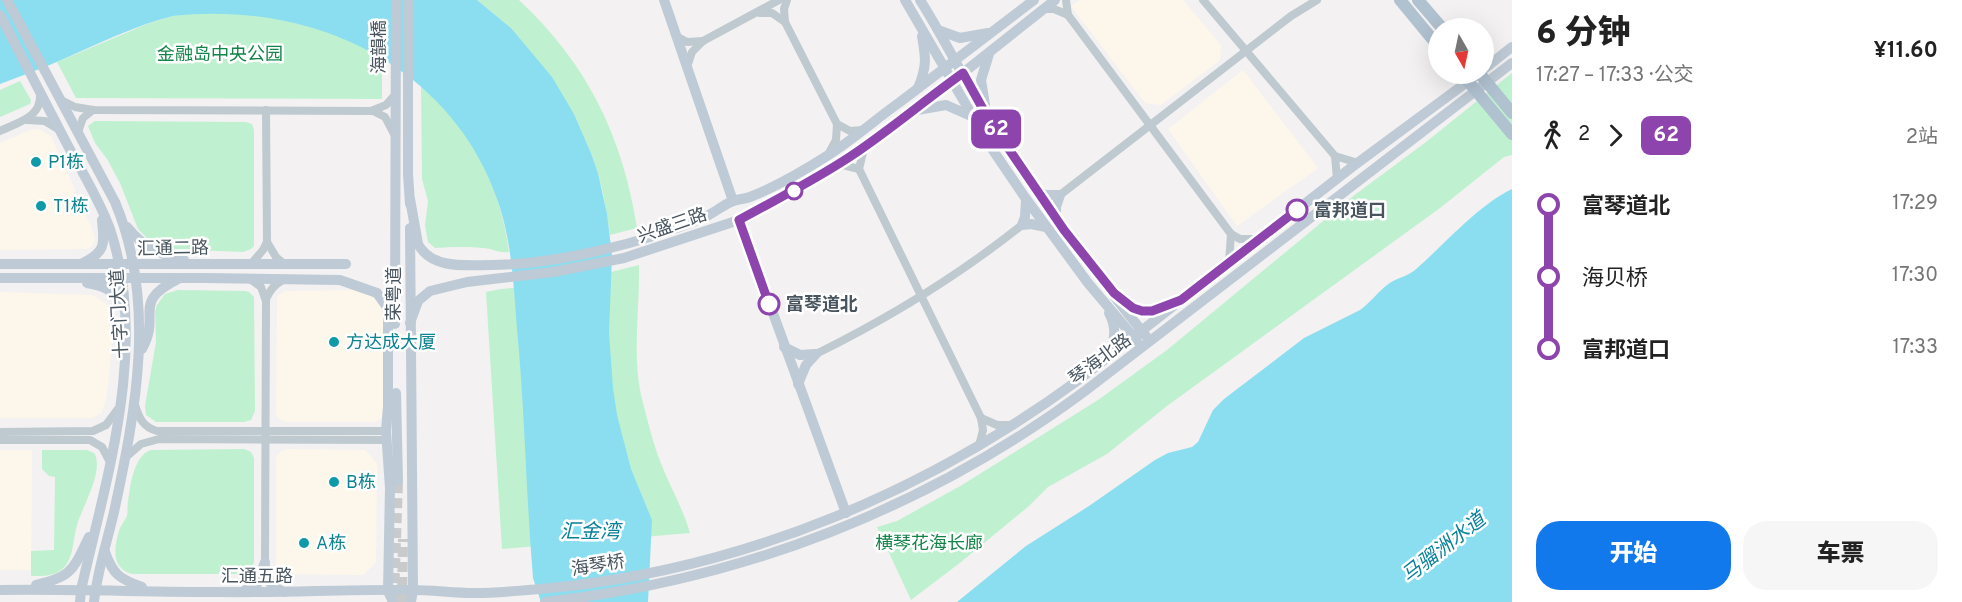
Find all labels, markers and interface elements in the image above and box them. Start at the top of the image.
text: 6 分钟 [1536,14,1631,56]
north arrow [1428,18,1494,84]
map controls [1428,18,1494,84]
street label: 海韻橋 [369,20,392,74]
text: ¥11.60 [1874,38,1938,65]
park label: 金融岛中央公园 [157,44,283,67]
text: 17:27 – 17:33 · 公交 [1536,63,1694,89]
line badge: 62 [969,110,1023,148]
text: 62 [983,116,1009,143]
icon: walk [1536,119,1569,152]
icon: forward [1599,119,1632,152]
text: 2 [1578,122,1590,148]
text: 62 [1653,122,1679,149]
text: 2站 [1906,125,1938,151]
place label: P1栋 [48,152,84,175]
marker: P1栋 [29,155,43,169]
unlabelled marker [785,182,803,200]
text: 17:29 [1892,191,1938,217]
text: 富琴道北 [1582,194,1670,221]
place label: T1栋 [53,196,89,219]
marker: T1栋 [34,199,48,213]
marker: 富邦道口 [1286,199,1308,221]
place label: 富邦道口 [1314,200,1386,223]
street label: 兴盛三路 [635,204,710,249]
street label: 汇通二路 [137,237,209,262]
text: 17:30 [1892,263,1938,289]
text: 海贝桥 [1582,266,1648,293]
street label: 荣粤道 [384,267,407,321]
street label: 十字门大道 [107,268,134,359]
marker: 富琴道北 [758,293,780,315]
place label: 富琴道北 [786,294,858,317]
street label: 琴海北路 [1065,329,1137,391]
place label: 方达成大厦 [346,332,436,355]
marker: 方达成大厦 [327,335,341,349]
text: 17:33 [1892,335,1938,361]
text: 富邦道口 [1582,338,1670,365]
place label: B栋 [346,472,376,495]
marker: B栋 [327,475,341,489]
water label: 马骝洲水道 [1397,506,1494,590]
water label: 汇金湾 [560,520,623,546]
button: 开始 [1536,521,1731,590]
button: 车票 [1743,521,1938,590]
place label: A栋 [316,533,346,556]
park label: 横琴花海长廊 [875,533,983,556]
marker: A栋 [297,536,311,550]
street label: 海琴桥 [570,551,627,582]
street label: 汇通五路 [221,566,293,589]

